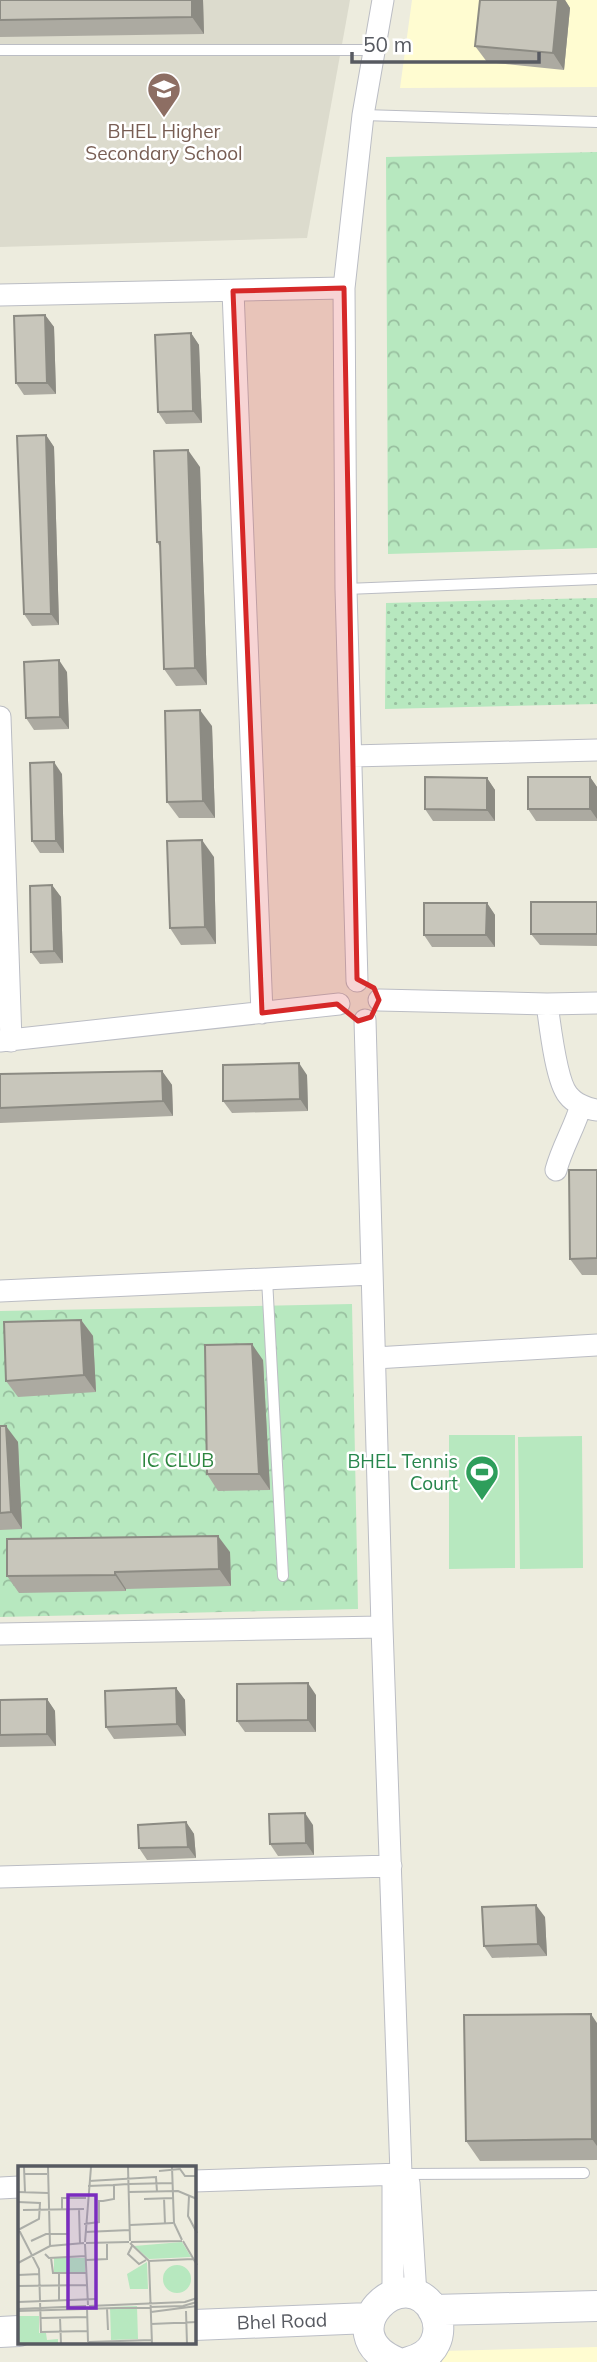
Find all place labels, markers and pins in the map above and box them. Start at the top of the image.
school or university icon: BHEL Higher Secondary School [145,70,183,119]
place label: BHEL Higher Secondary School [85,119,243,165]
place label: BHEL Tennis Court [347,1449,458,1495]
sports icon: BHEL Tennis Court [463,1453,501,1502]

